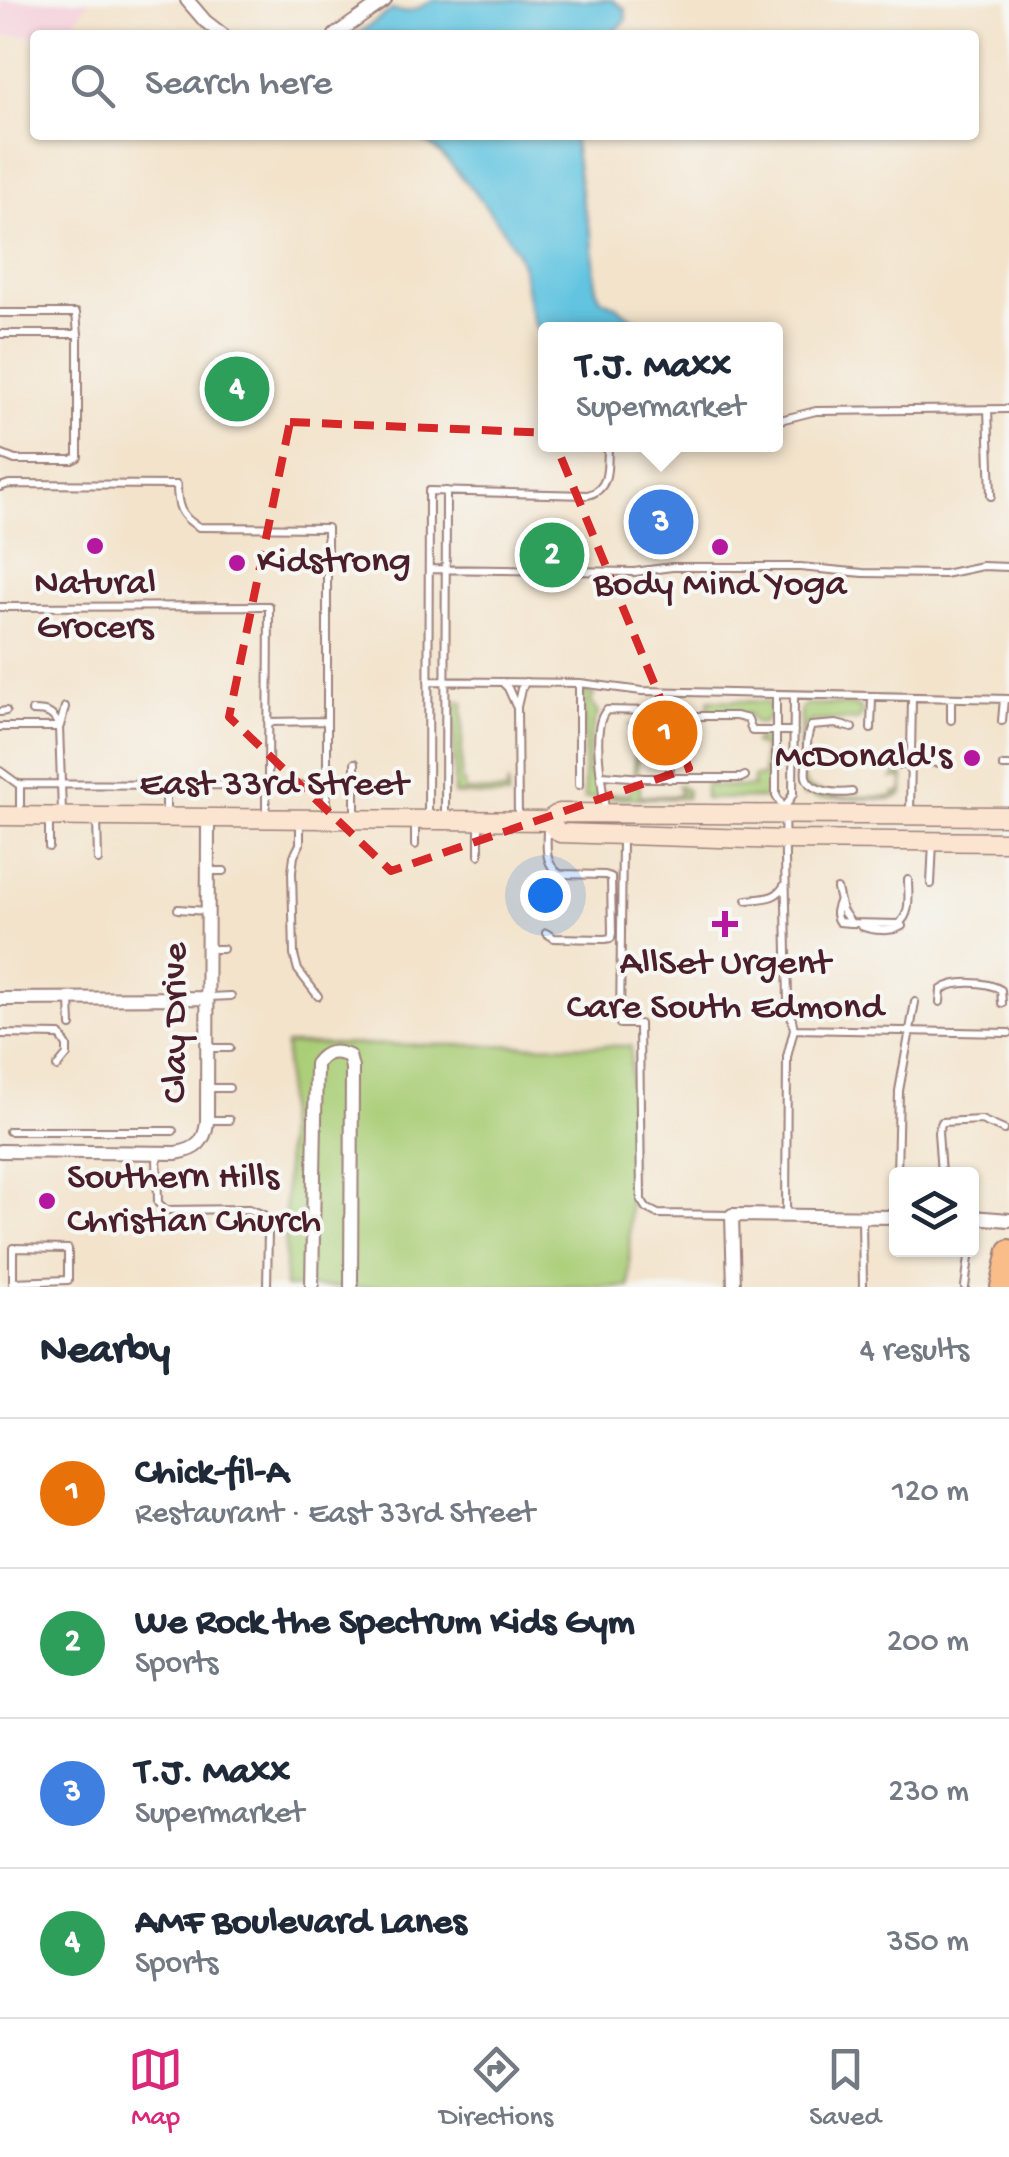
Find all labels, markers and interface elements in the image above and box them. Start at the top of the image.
search box [30,30,979,140]
icon: search [65,58,120,113]
text: Search here [145,63,332,107]
popup [538,322,783,452]
text: T.J. Maxx [576,346,731,390]
pin: 4 [204,352,270,426]
text: Supermarket [576,390,745,428]
pin: 3 [628,484,694,560]
pin: 2 [520,518,584,592]
marker: Natural Grocers [84,535,106,557]
marker: Body Mind Yoga [709,536,731,558]
place label: Kidstrong [257,541,411,585]
marker: Kidstrong [226,552,248,574]
place label: Natural Grocers [34,563,156,651]
place label: Body Mind Yoga [592,564,848,608]
pin: 1 [632,696,698,770]
place label: McDonald's [775,736,953,780]
marker: McDonald's [961,747,983,769]
street label: East 33rd Street [140,764,412,808]
your location [520,870,571,921]
marker: AllSet Urgent Care South Edmond [712,911,738,937]
street label: Clay Drive [155,942,199,1103]
place label: AllSet Urgent Care South Edmond [567,943,886,1031]
place label: Southern Hills Christian Church [67,1157,321,1245]
map controls [889,1167,979,1257]
button: layers [889,1167,979,1257]
marker: Southern Hills Christian Church [36,1190,58,1212]
text: Nearby [40,1328,170,1377]
text: 4 results [860,1333,969,1371]
text: Chick-fil-A [135,1452,289,1496]
text: 1 [66,1474,79,1512]
text: 120 m [892,1474,969,1512]
text: Restaurant · East 33rd Street [135,1496,535,1534]
text: We Rock the Spectrum Kids Gym [135,1602,635,1646]
text: 2 [65,1624,80,1662]
text: 200 m [887,1624,969,1662]
text: Sports [135,1646,218,1684]
text: T.J. Maxx [135,1752,290,1796]
text: 3 [64,1774,81,1812]
text: 230 m [888,1774,969,1812]
text: Supermarket [135,1796,304,1834]
text: AMF Boulevard Lanes [135,1902,466,1946]
text: 4 [65,1924,80,1962]
text: 350 m [887,1924,969,1962]
text: Sports [135,1946,218,1984]
tab: Map [128,2042,183,2135]
tab: Directions [439,2042,553,2135]
tab: Saved [809,2042,881,2135]

